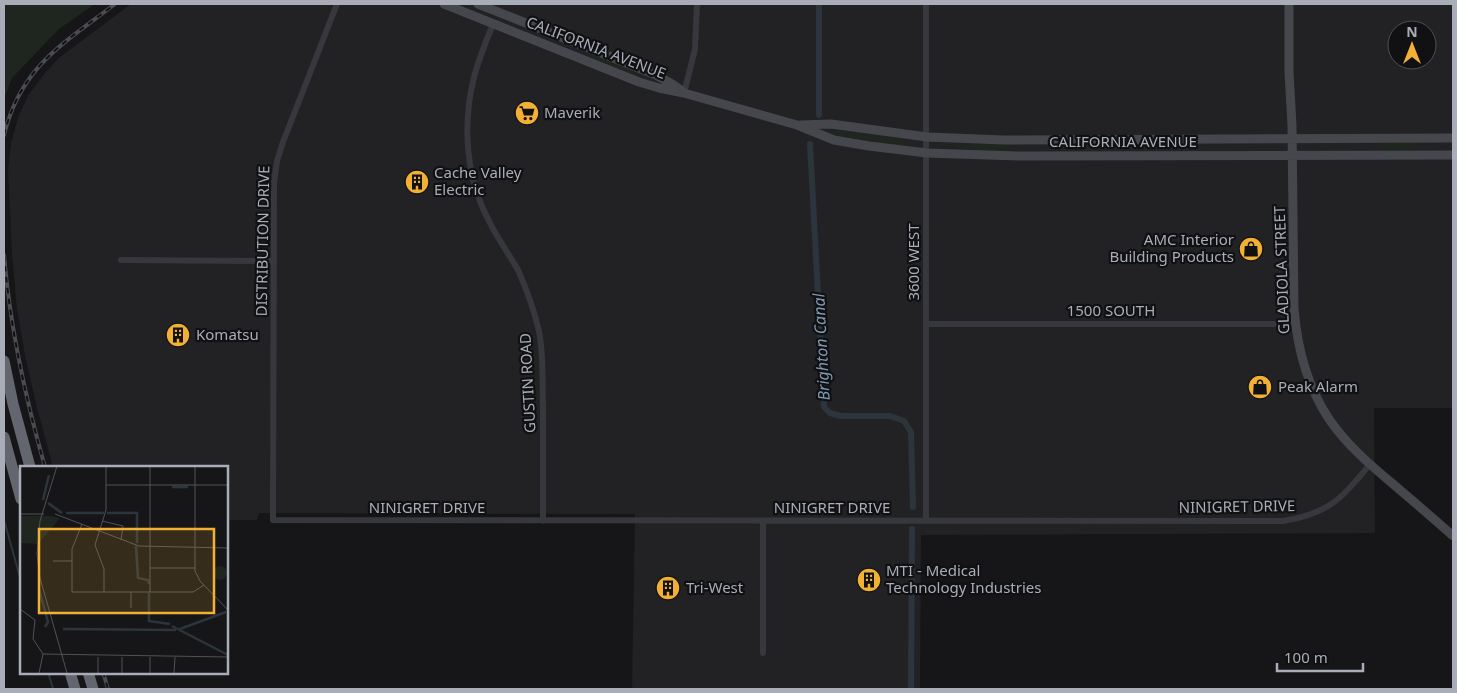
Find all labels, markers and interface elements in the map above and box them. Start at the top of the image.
street label: CALIFORNIA AVENUE [524,11,669,83]
north arrow [1387,20,1437,70]
text: N [1406,22,1418,41]
supermarket icon: Maverik [514,100,540,126]
place label: Maverik [544,102,600,122]
street label: CALIFORNIA AVENUE [1049,131,1197,151]
place label: Cache Valley Electric [434,162,522,199]
street label: DISTRIBUTION DRIVE [251,165,273,317]
building icon: Cache Valley Electric [404,169,430,195]
street label: GLADIOLA STREET [1269,205,1293,335]
street label: 3600 WEST [903,223,923,301]
place label: AMC Interior Building Products [1109,229,1234,266]
shop icon: AMC Interior Building Products [1238,236,1264,262]
water label: Brighton Canal [807,292,835,401]
street label: 1500 SOUTH [1067,300,1155,320]
building icon: Komatsu [165,322,191,348]
place label: Komatsu [196,324,259,344]
street label: GUSTIN ROAD [514,332,540,434]
shop icon: Peak Alarm [1247,374,1273,400]
place label: Peak Alarm [1278,376,1358,396]
inset map [20,466,228,673]
street label: NINIGRET DRIVE [1179,495,1295,517]
street label: NINIGRET DRIVE [369,497,485,517]
street label: NINIGRET DRIVE [774,497,890,517]
place label: MTI - Medical Technology Industries [886,560,1041,597]
building icon: MTI - Medical Technology Industries [856,567,882,593]
building icon: Tri-West [655,575,681,601]
place label: Tri-West [686,577,744,597]
scale bar [1277,640,1363,672]
text: 100 m [1284,647,1328,667]

